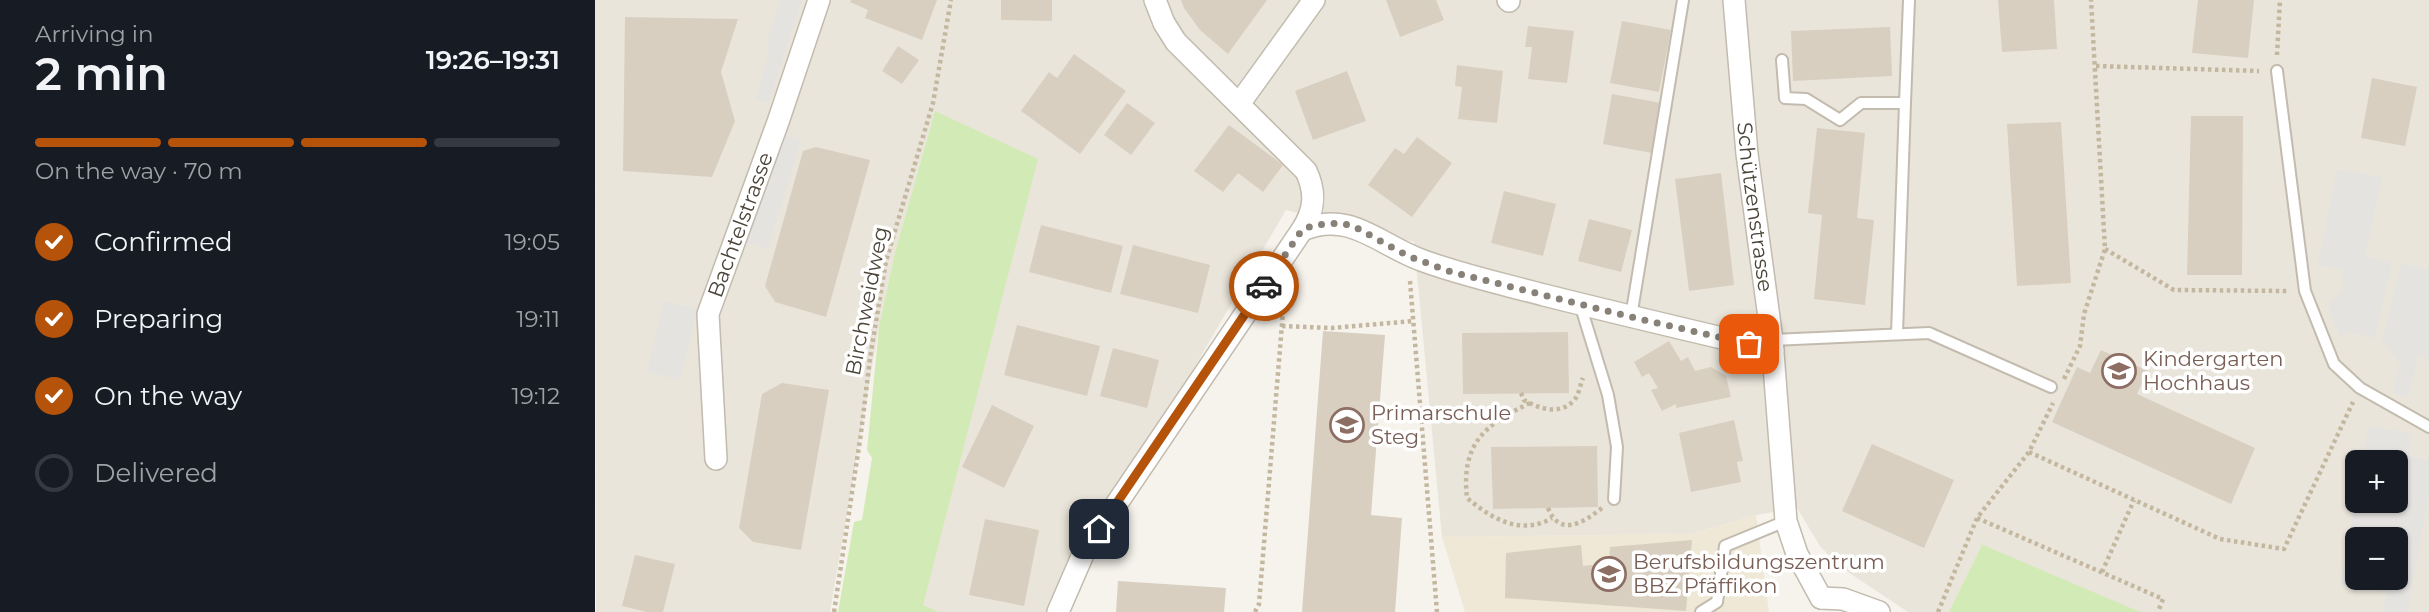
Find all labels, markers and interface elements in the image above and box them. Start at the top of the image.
text: Arriving in [35,20,154,48]
text: 19:26–19:31 [426,44,560,76]
text: 2 min [35,45,168,102]
street label: Schützenstrasse [1732,121,1778,293]
street label: Bachtelstrasse [702,149,778,301]
text: On the way · 70 m [35,157,243,185]
icon: check [35,223,73,261]
street label: Birchweidweg [840,224,893,378]
text: Confirmed [94,226,233,258]
text: 19:05 [505,228,560,256]
courier [1229,251,1299,321]
icon: car [1245,267,1283,305]
icon: check [35,300,73,338]
text: Preparing [94,303,223,335]
text: 19:11 [516,305,560,333]
pin [1719,314,1779,374]
icon: bag [1730,325,1768,363]
place label: Kindergarten Hochhaus [2143,346,2283,395]
school or university icon: Kindergarten Hochhaus [2100,352,2138,390]
icon: check [35,377,73,415]
text: On the way [94,380,242,412]
text: 19:12 [511,382,560,410]
place label: Primarschule Steg [1371,400,1511,449]
school or university icon: Primarschule Steg [1328,406,1366,444]
map controls [2345,450,2408,590]
button: + [2345,450,2408,513]
text: Delivered [94,457,218,489]
pin [1069,499,1129,559]
icon: home [1080,510,1118,548]
button: − [2345,527,2408,590]
place label: Berufsbildungszentrum BBZ Pfäffikon [1633,549,1885,598]
school or university icon: Berufsbildungszentrum BBZ Pfäffikon [1590,555,1628,593]

